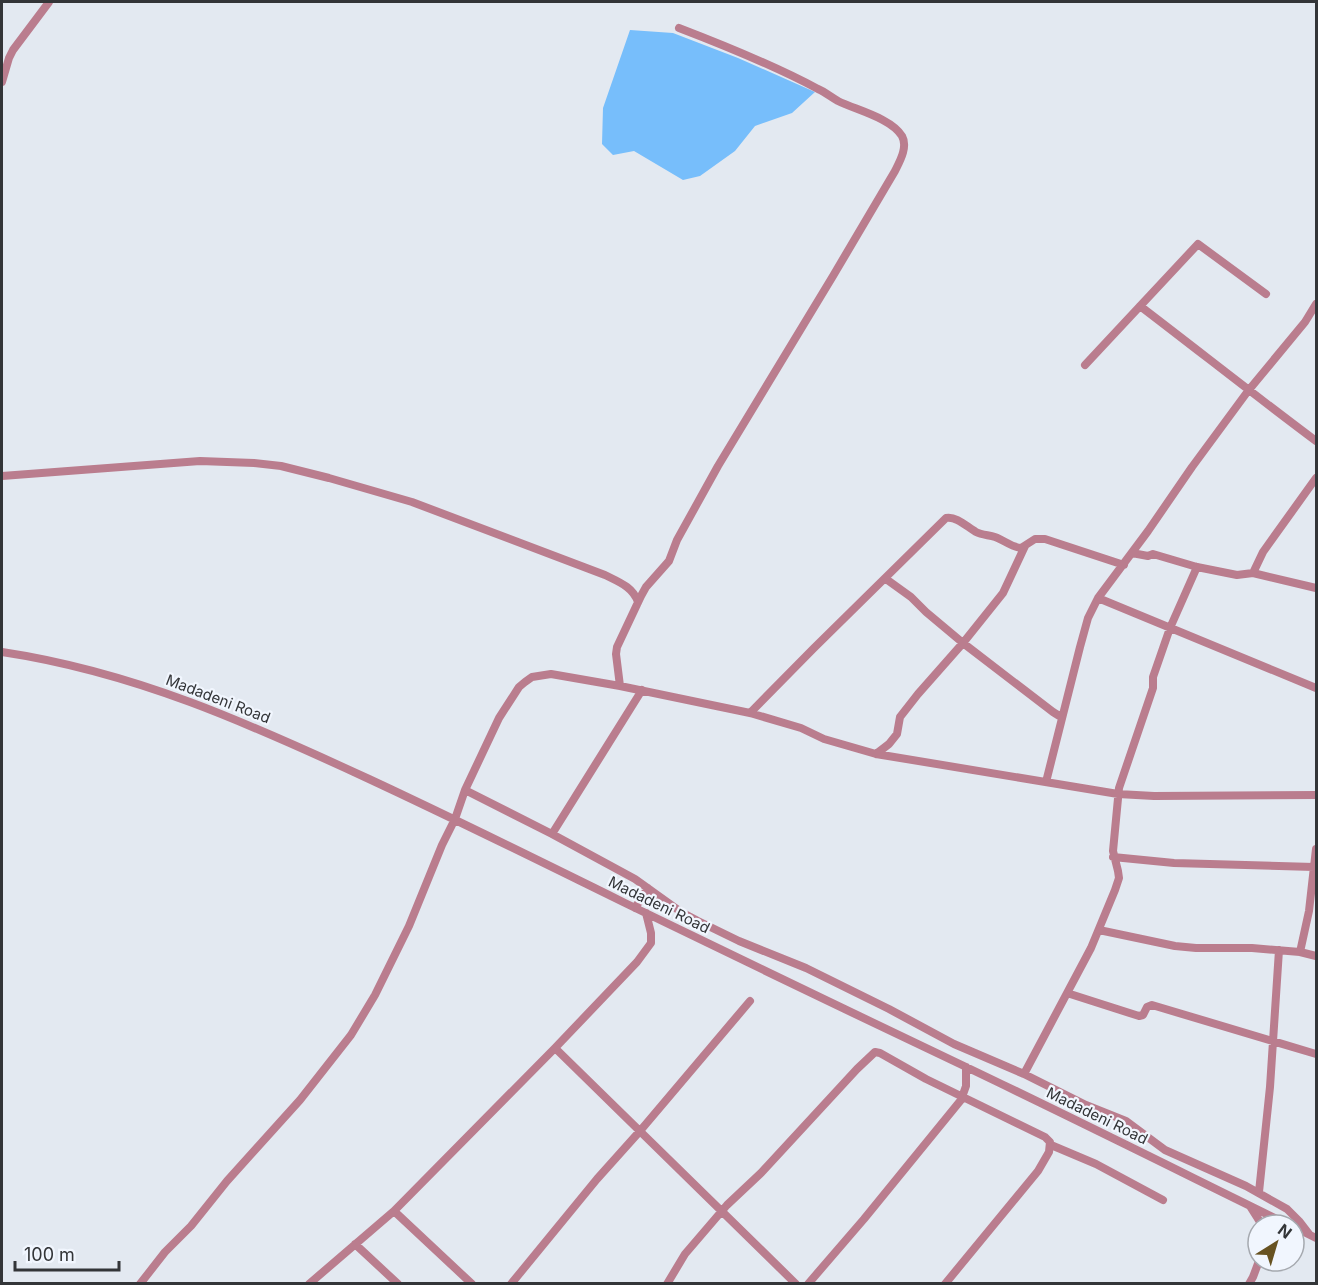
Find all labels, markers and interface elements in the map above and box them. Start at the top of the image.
street label: Madadeni Road [163,670,273,727]
street label: Madadeni Road [605,872,713,937]
street label: Madadeni Road [1043,1083,1151,1148]
north arrow [1246,1213,1306,1273]
text: N [1274,1219,1296,1243]
scale bar [15,1234,118,1272]
text: 100 m [24,1244,75,1265]

